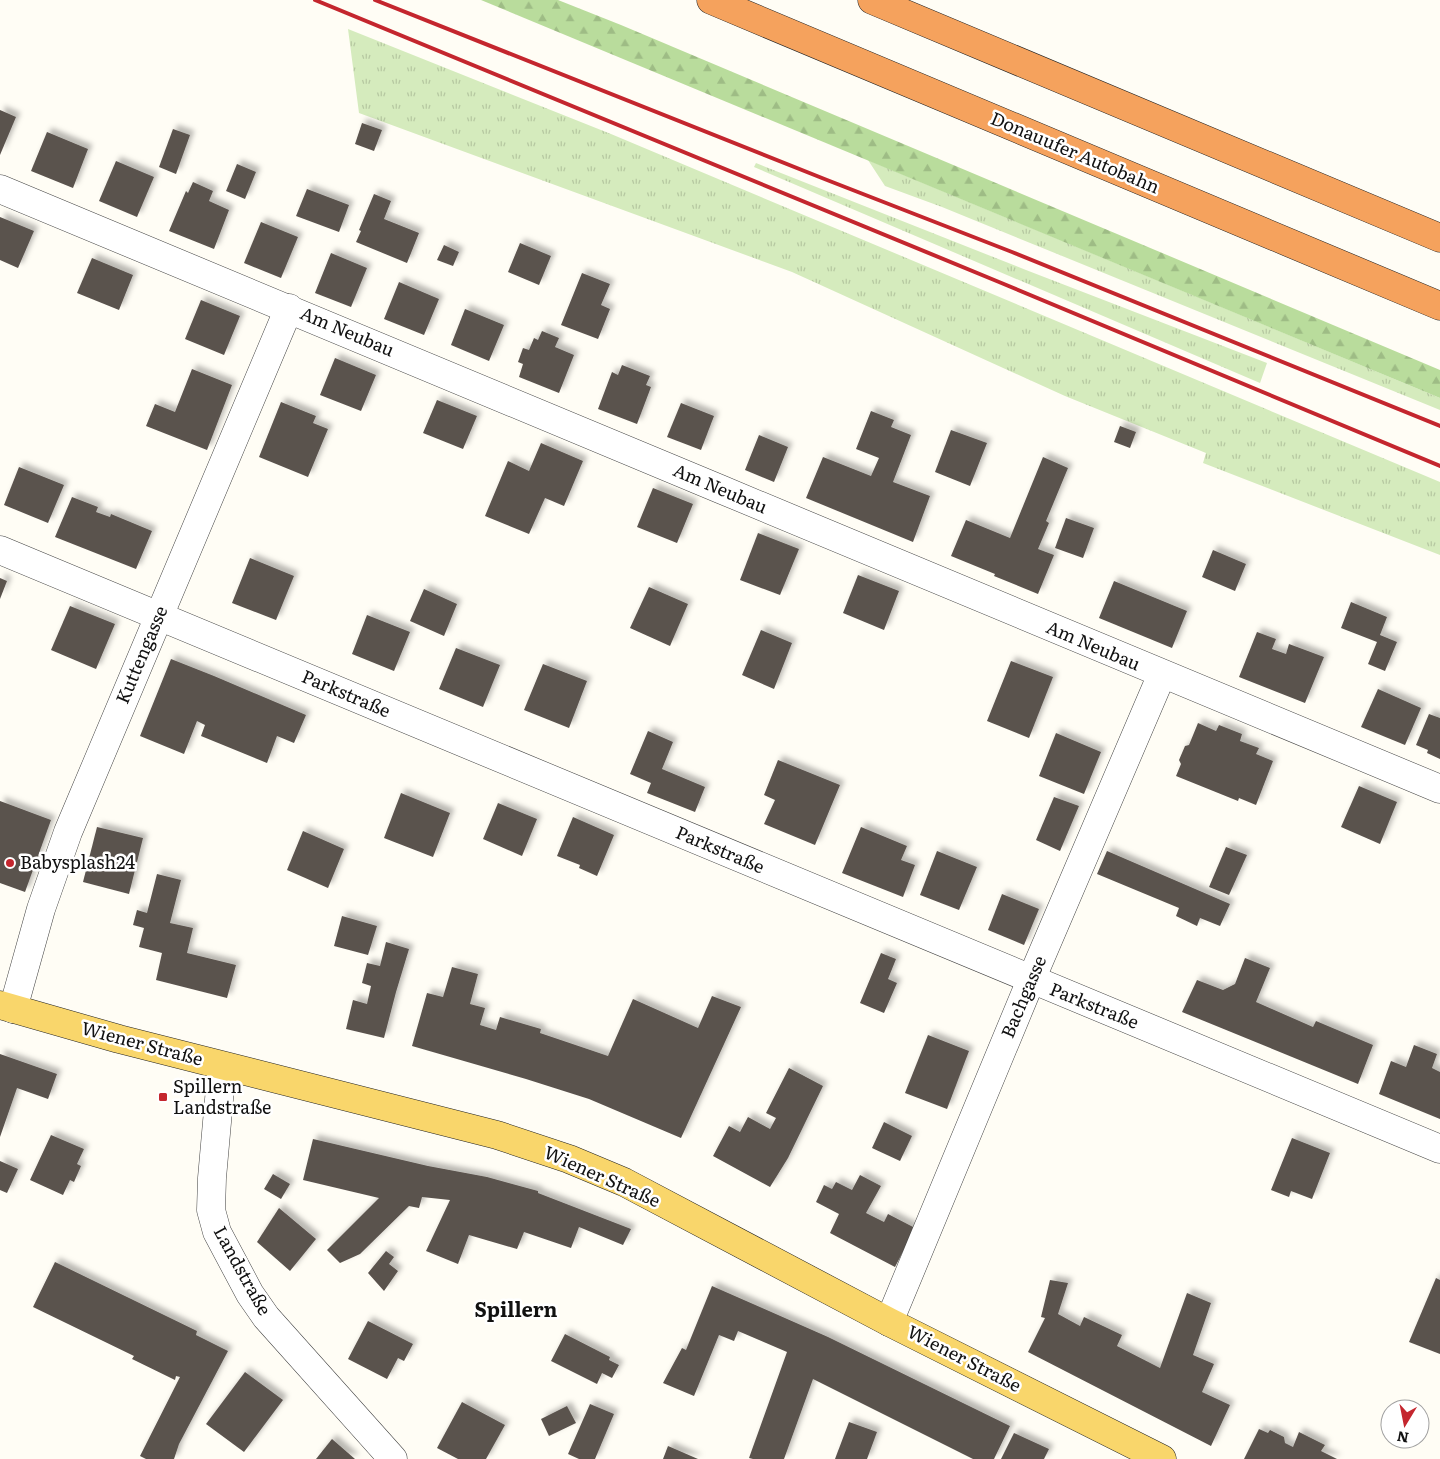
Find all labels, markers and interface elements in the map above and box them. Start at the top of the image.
street label: Donauufer Autobahn [987,104,1164,199]
street label: Am Neubau [296,299,399,363]
street label: Am Neubau [669,456,772,520]
street label: Kuttengasse [108,601,173,708]
street label: Am Neubau [1042,613,1145,677]
street label: Parkstraße [298,662,395,723]
street label: Parkstraße [672,818,769,879]
place label: Babysplash24 [20,848,135,875]
marker: Babysplash24 [4,857,16,869]
street label: Bachgasse [993,951,1052,1042]
street label: Parkstraße [1046,974,1143,1035]
street label: Wiener Straße [79,1013,206,1072]
place label: Spillern Landstraße [173,1072,271,1120]
marker: Spillern Landstraße [157,1091,169,1103]
street label: Wiener Straße [540,1138,665,1213]
street label: Landstraße [208,1221,279,1320]
district label: Spillern [475,1293,558,1323]
street label: Wiener Straße [903,1317,1026,1398]
north arrow [1380,1399,1430,1449]
text: N [1395,1427,1410,1449]

